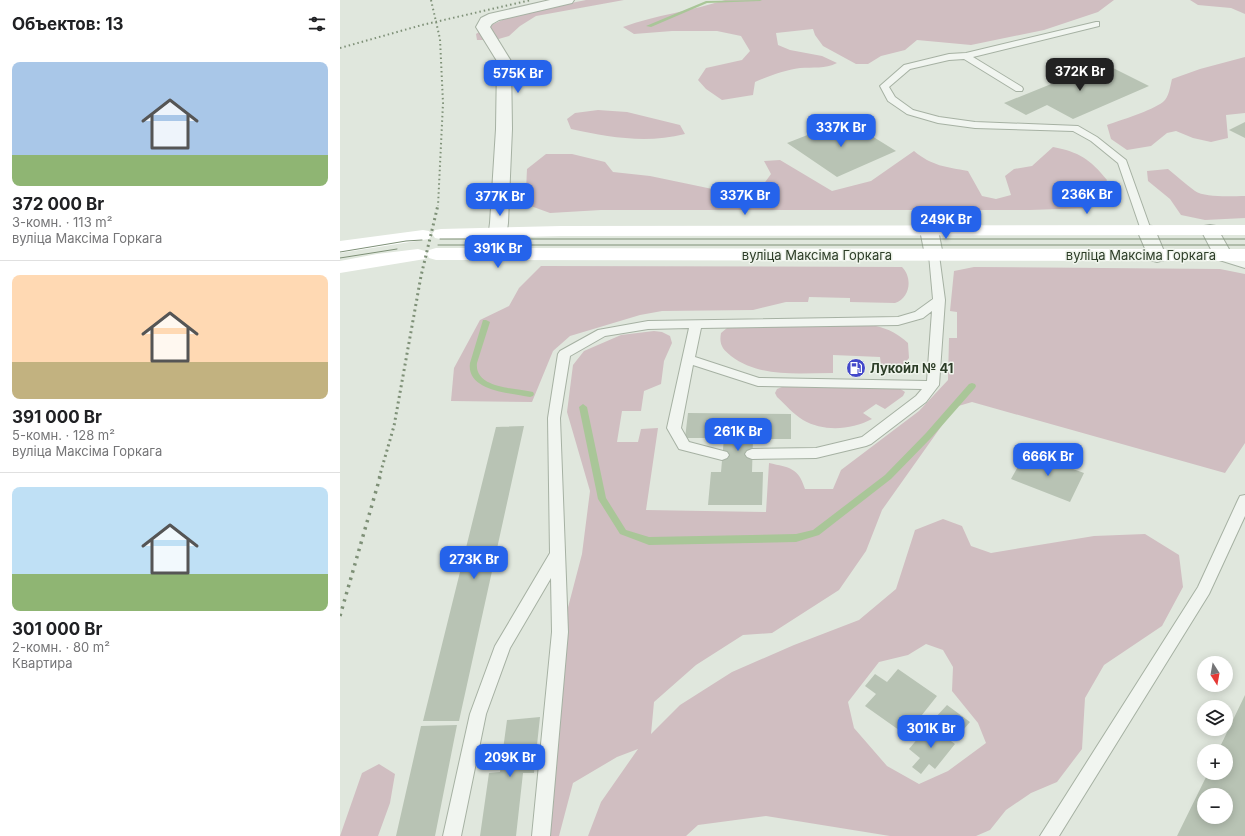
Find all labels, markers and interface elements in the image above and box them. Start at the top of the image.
icon: filters [306,13,328,35]
text: Объектов: 13 [12,14,124,34]
pin: 372K Br [1043,58,1117,92]
pin: 575K Br [481,60,555,94]
text: 372K Br [1055,63,1105,79]
text: 575K Br [493,65,543,81]
icon: home [134,88,206,160]
pin: 337K Br [804,114,878,148]
text: 337K Br [816,119,866,135]
pin: 236K Br [1050,181,1124,215]
pin: 337K Br [708,182,782,216]
pin: 377K Br [463,183,537,217]
text: 236K Br [1061,186,1113,202]
text: 337K Br [720,187,770,203]
text: 377K Br [475,188,525,204]
text: 372 000 Br [12,194,104,214]
pin: 249K Br [909,206,983,240]
text: 249K Br [920,211,972,227]
text: 3-комн. · 113 m² [12,214,112,230]
text: вуліца Максіма Горкага [12,230,162,246]
pin: 391K Br [461,235,535,269]
text: 391K Br [474,240,522,256]
street label: вуліца Максіма Горкага [742,247,892,263]
street label: вуліца Максіма Горкага [1066,247,1216,263]
icon: home [134,301,206,373]
fuel station icon: Лукойл № 41 [845,357,867,379]
place label: Лукойл № 41 [870,360,953,376]
text: 391 000 Br [12,407,102,427]
pin: 261K Br [701,418,775,452]
text: 261K Br [714,423,762,439]
text: 5-комн. · 128 m² [12,427,115,443]
text: вуліца Максіма Горкага [12,443,162,459]
pin: 666K Br [1011,443,1085,477]
text: 666K Br [1022,448,1074,464]
icon: home [134,513,206,585]
pin: 273K Br [437,546,511,580]
text: 273K Br [449,551,499,567]
text: 301 000 Br [12,619,102,639]
text: 2-комн. · 80 m² [12,639,110,655]
text: Квартира [12,655,73,671]
north arrow [1197,656,1233,692]
map controls [1197,656,1233,824]
button: layers [1197,700,1233,736]
pin: 301K Br [894,715,968,749]
text: 301K Br [906,720,956,736]
pin: 209K Br [473,744,547,778]
button: + [1197,744,1233,780]
text: 209K Br [484,749,536,765]
button: − [1197,788,1233,824]

